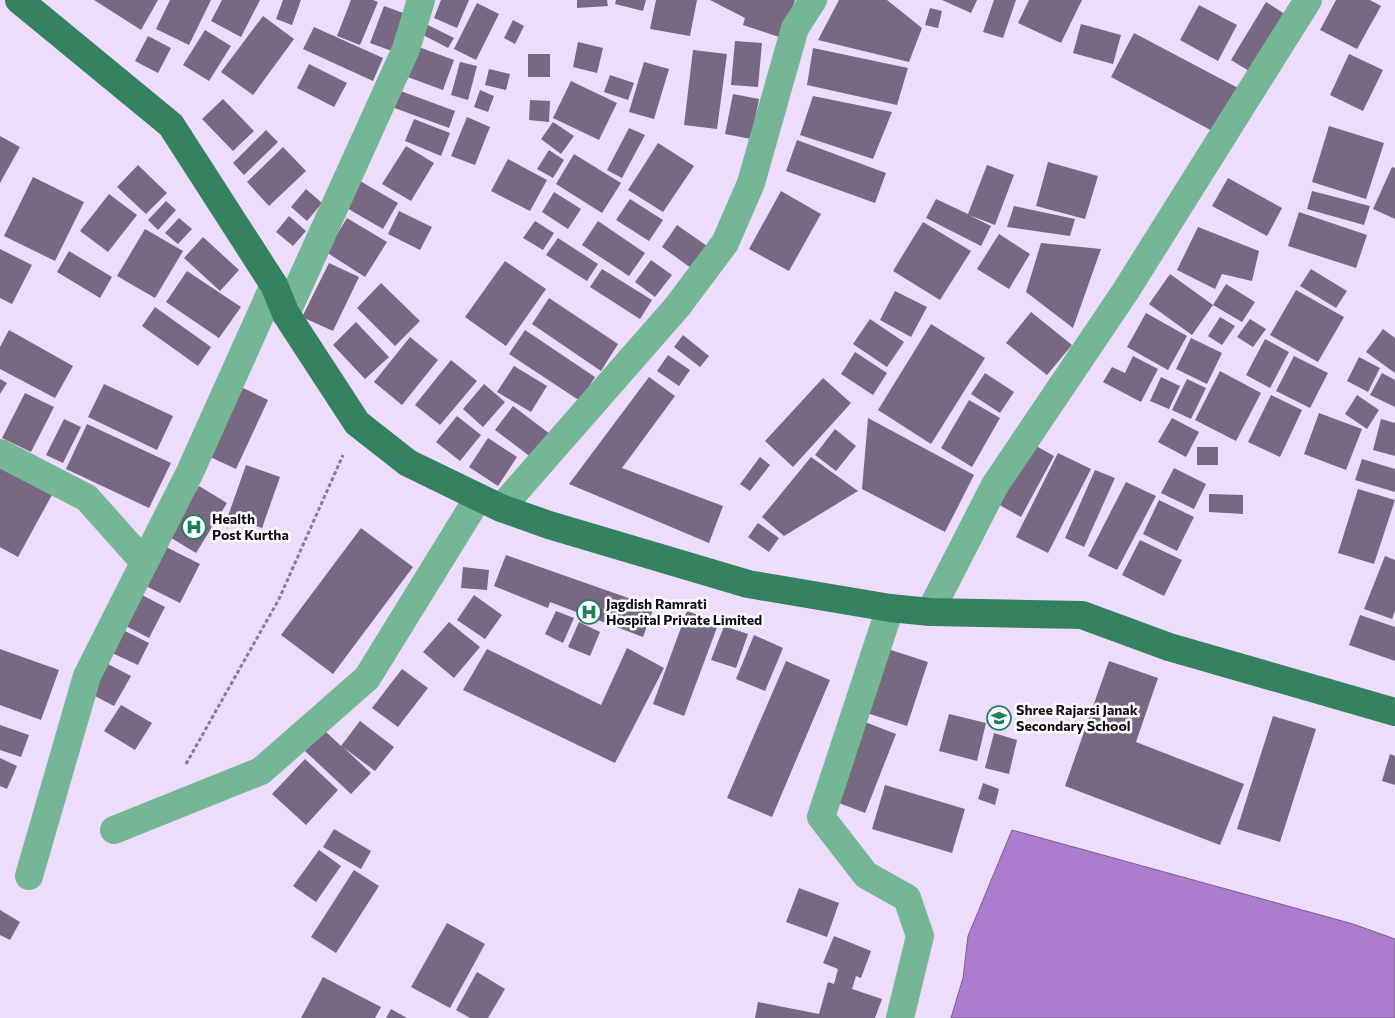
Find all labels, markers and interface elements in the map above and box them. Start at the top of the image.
place label: Health Post Kurtha [212,510,289,543]
hospital icon: Health Post Kurtha [181,514,207,540]
place label: Jagdish Ramrati Hospital Private Limited [606,595,762,628]
hospital icon: Jagdish Ramrati Hospital Private Limited [576,599,602,625]
place label: Shree Rajarsi Janak Secondary School [1016,701,1138,734]
school or university icon: Shree Rajarsi Janak Secondary School [986,705,1012,731]

